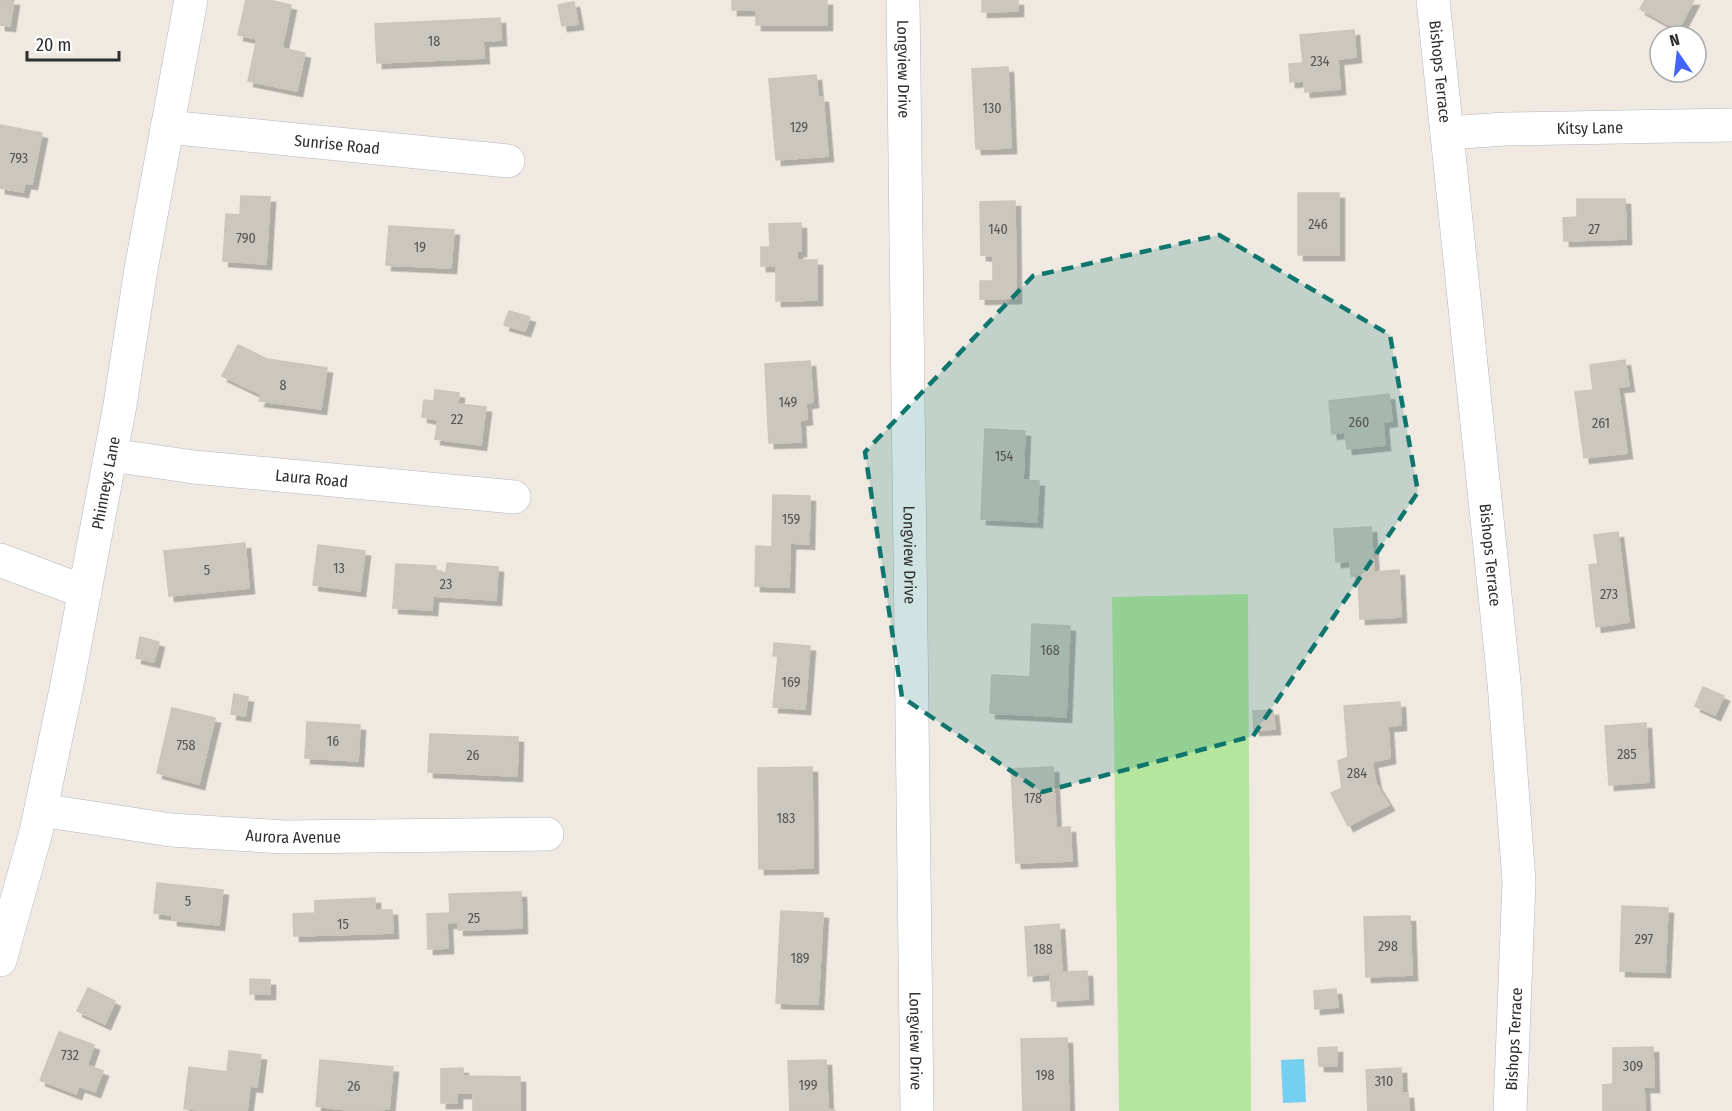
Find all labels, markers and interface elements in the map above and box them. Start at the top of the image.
street label: Bishops Terrace [1426,19,1455,124]
street label: Longview Drive [894,20,914,118]
scale bar [27,24,118,62]
north arrow [1648,24,1708,84]
text: N [1668,30,1681,50]
house number: 18 [428,33,440,50]
text: 20 m [36,34,71,56]
house number: 234 [1310,53,1330,70]
house number: 130 [982,100,1002,117]
street label: Kitsy Lane [1556,117,1623,138]
house number: 129 [790,119,808,136]
street label: Sunrise Road [293,130,381,158]
house number: 793 [10,150,28,167]
house number: 246 [1308,216,1328,233]
house number: 140 [988,221,1008,238]
house number: 27 [1588,221,1600,238]
house number: 790 [236,230,256,247]
house number: 19 [414,239,426,256]
house number: 8 [280,377,287,394]
house number: 149 [779,394,798,411]
house number: 22 [451,411,463,428]
house number: 260 [1349,414,1369,431]
house number: 261 [1592,415,1610,432]
street label: Phinneys Lane [87,435,123,531]
house number: 154 [995,448,1014,465]
street label: Laura Road [274,465,349,491]
street label: Bishops Terrace [1476,503,1506,607]
street label: Longview Drive [900,506,920,604]
house number: 159 [782,511,800,528]
house number: 13 [333,560,345,577]
house number: 5 [204,562,210,579]
house number: 23 [440,576,452,593]
house number: 273 [1600,586,1618,603]
house number: 168 [1040,642,1060,659]
house number: 169 [781,674,801,691]
house number: 16 [327,733,339,750]
house number: 758 [177,737,195,754]
house number: 285 [1617,746,1637,763]
house number: 26 [466,747,480,764]
house number: 284 [1347,765,1367,782]
house number: 178 [1024,790,1042,807]
house number: 183 [777,810,795,827]
street label: Aurora Avenue [245,825,341,847]
house number: 5 [185,893,191,910]
house number: 25 [468,910,480,927]
house number: 15 [337,916,349,933]
house number: 297 [1635,931,1654,948]
house number: 298 [1378,938,1398,955]
house number: 188 [1033,941,1053,958]
house number: 189 [790,950,810,967]
street label: Bishops Terrace [1502,987,1526,1091]
street label: Longview Drive [906,992,926,1090]
house number: 732 [61,1047,79,1064]
house number: 309 [1623,1058,1643,1075]
house number: 198 [1035,1067,1055,1084]
house number: 310 [1375,1073,1393,1090]
house number: 199 [798,1077,818,1094]
house number: 26 [347,1078,361,1095]

